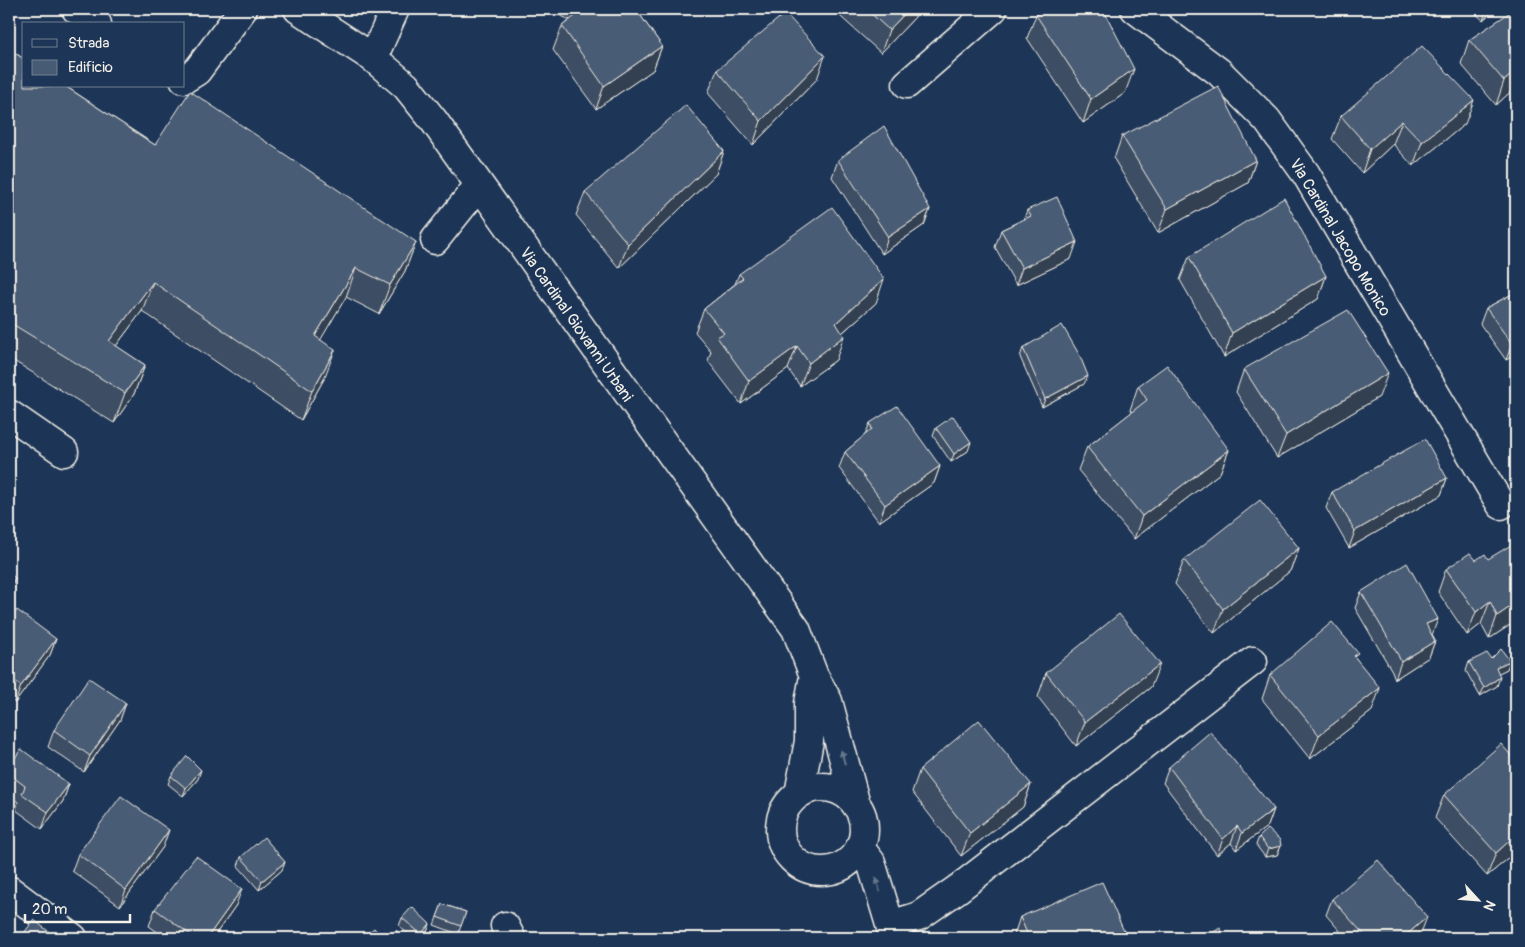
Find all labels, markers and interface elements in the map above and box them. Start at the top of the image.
legend [22,22,185,88]
text: Strada [68,34,109,53]
text: Edificio [68,58,113,77]
street label: Via Cardinal Jacopo Monico [1285,155,1395,320]
street label: Via Cardinal Giovanni Urbani [515,243,637,406]
one-way arrow [839,750,847,765]
north arrow [1452,874,1502,924]
one-way arrow [873,877,881,892]
scale bar [25,892,130,924]
text: N [1480,897,1499,913]
text: 20 m [32,900,67,919]

